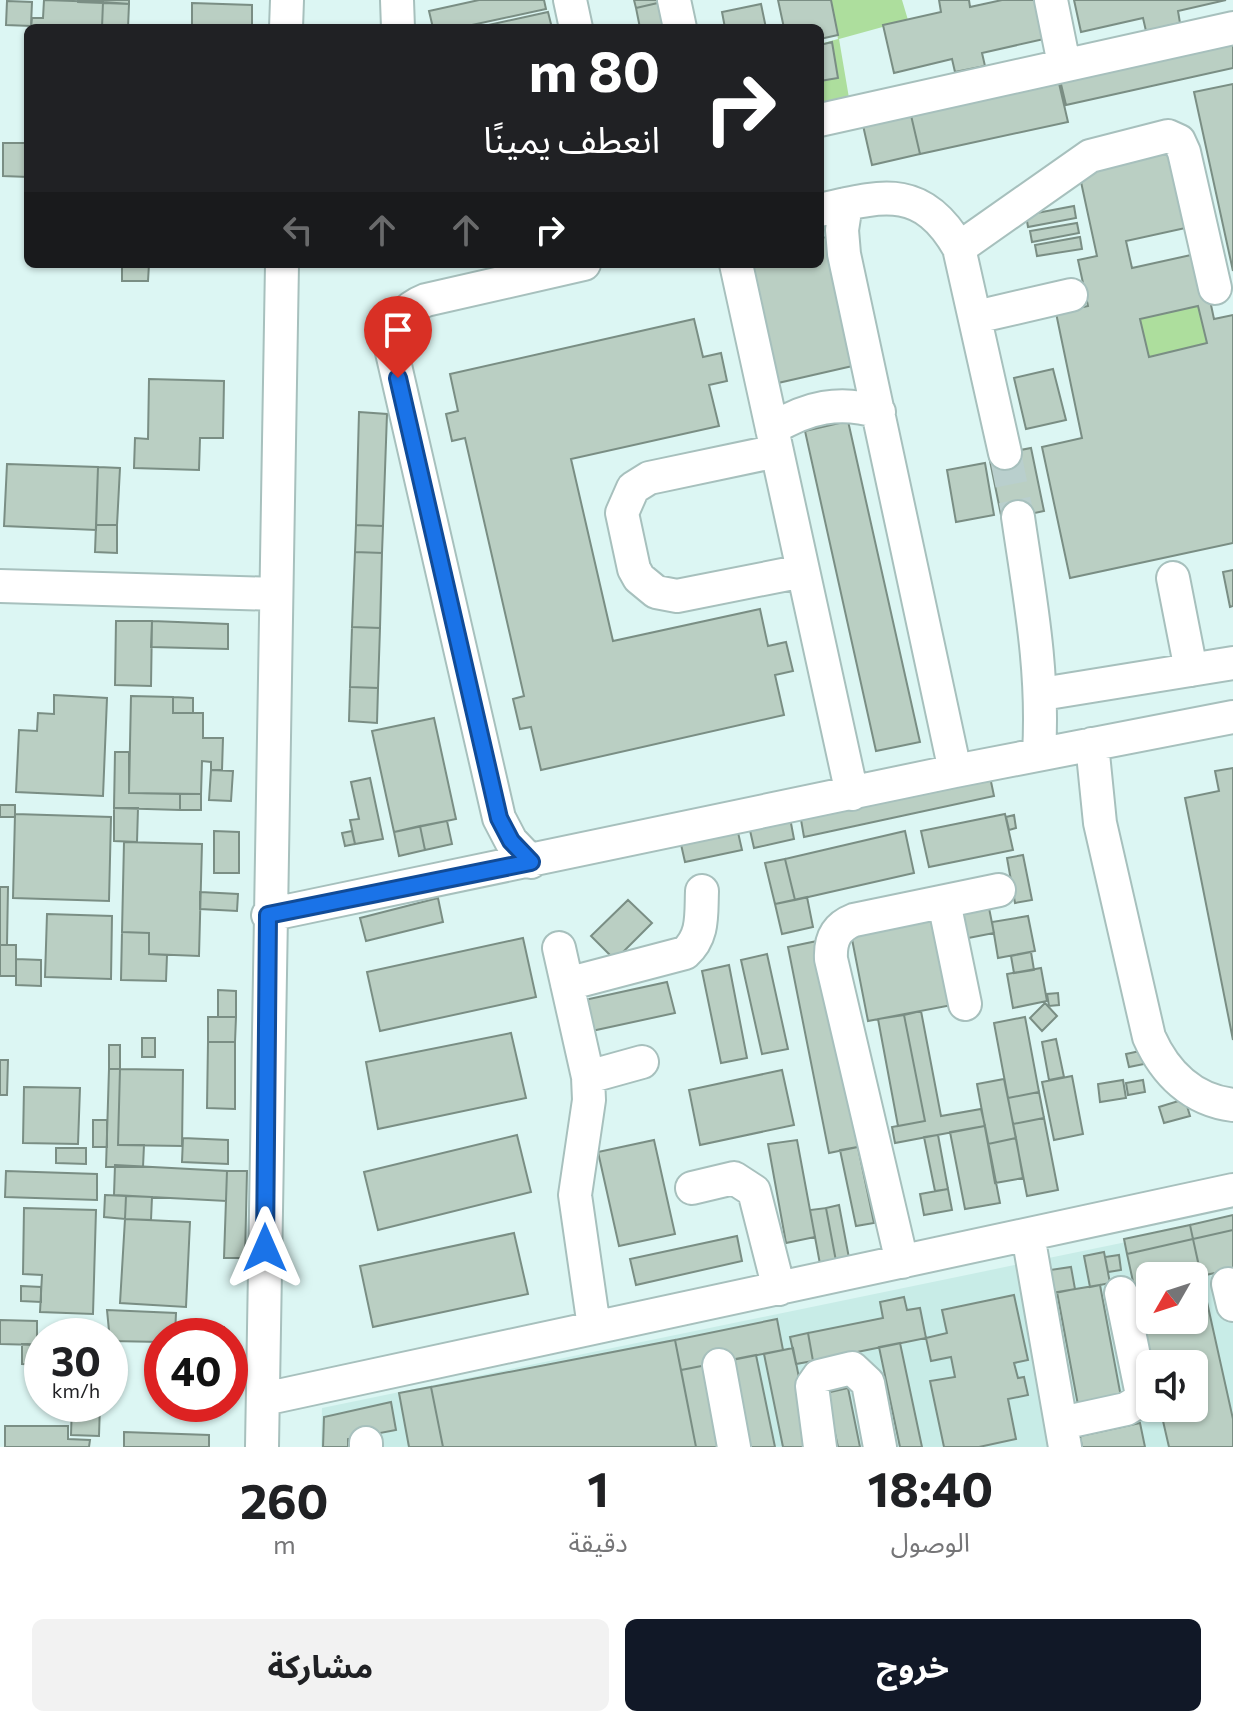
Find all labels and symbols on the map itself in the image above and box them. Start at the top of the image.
pin [364,296,432,378]
position arrow [223,1206,307,1290]
north arrow [1136,1262,1208,1334]
speed limit sign: 40 [144,1318,248,1422]

